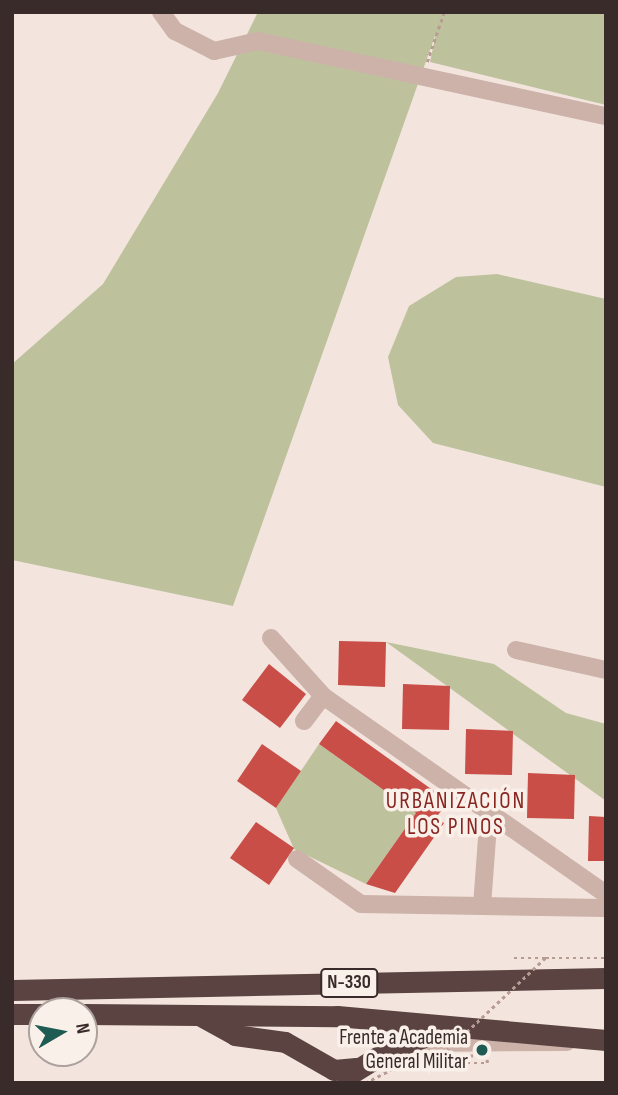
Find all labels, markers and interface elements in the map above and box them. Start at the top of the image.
district label: URBANIZACIÓN LOS PINOS [387,787,525,841]
road number: N-330 [319,967,379,998]
north arrow [28,997,98,1067]
text: N [70,1022,94,1036]
place label: Frente a Academia General Militar [339,1025,468,1075]
marker: Frente a Academia General Militar [474,1042,490,1058]

